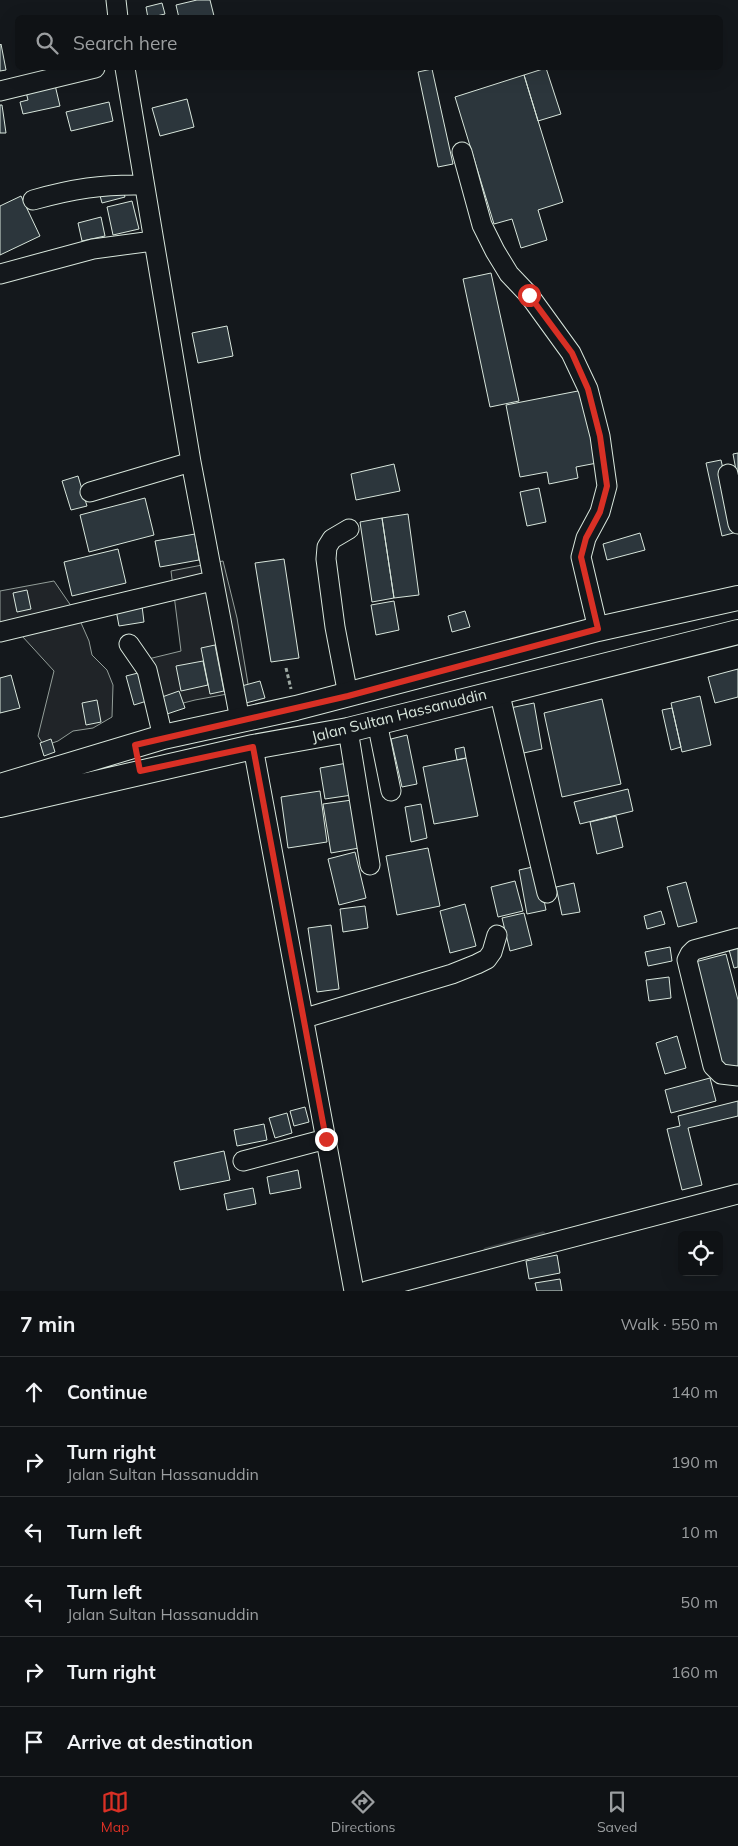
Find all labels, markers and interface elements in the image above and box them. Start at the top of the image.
search box [15,15,723,70]
icon: search [33,29,61,57]
text: Search here [73,31,177,55]
route start [518,284,541,307]
street label: Jalan Sultan Hassanuddin [309,684,489,746]
route end [315,1128,338,1151]
map controls [678,1231,723,1276]
button: locate [678,1231,723,1276]
text: 7 min [20,1311,75,1337]
text: Walk · 550 m [620,1314,718,1334]
icon: ahead [20,1378,48,1406]
text: Continue [67,1380,147,1404]
text: 140 m [671,1382,718,1402]
text: Turn right [67,1440,156,1464]
icon: right [20,1448,48,1476]
text: 190 m [671,1452,718,1472]
text: Jalan Sultan Hassanuddin [67,1464,259,1484]
icon: left [20,1518,48,1546]
text: Turn left [67,1520,142,1544]
text: 10 m [681,1522,718,1542]
text: Turn left [67,1580,142,1604]
icon: left [20,1588,48,1616]
text: 50 m [681,1592,718,1612]
text: Jalan Sultan Hassanuddin [67,1604,259,1624]
icon: right [20,1658,48,1686]
text: Turn right [67,1660,156,1684]
text: 160 m [671,1662,718,1682]
icon: arrive [20,1728,48,1756]
text: Arrive at destination [67,1730,253,1754]
tab: Map [101,1788,129,1836]
tab: Directions [331,1788,396,1836]
tab: Saved [597,1788,637,1836]

